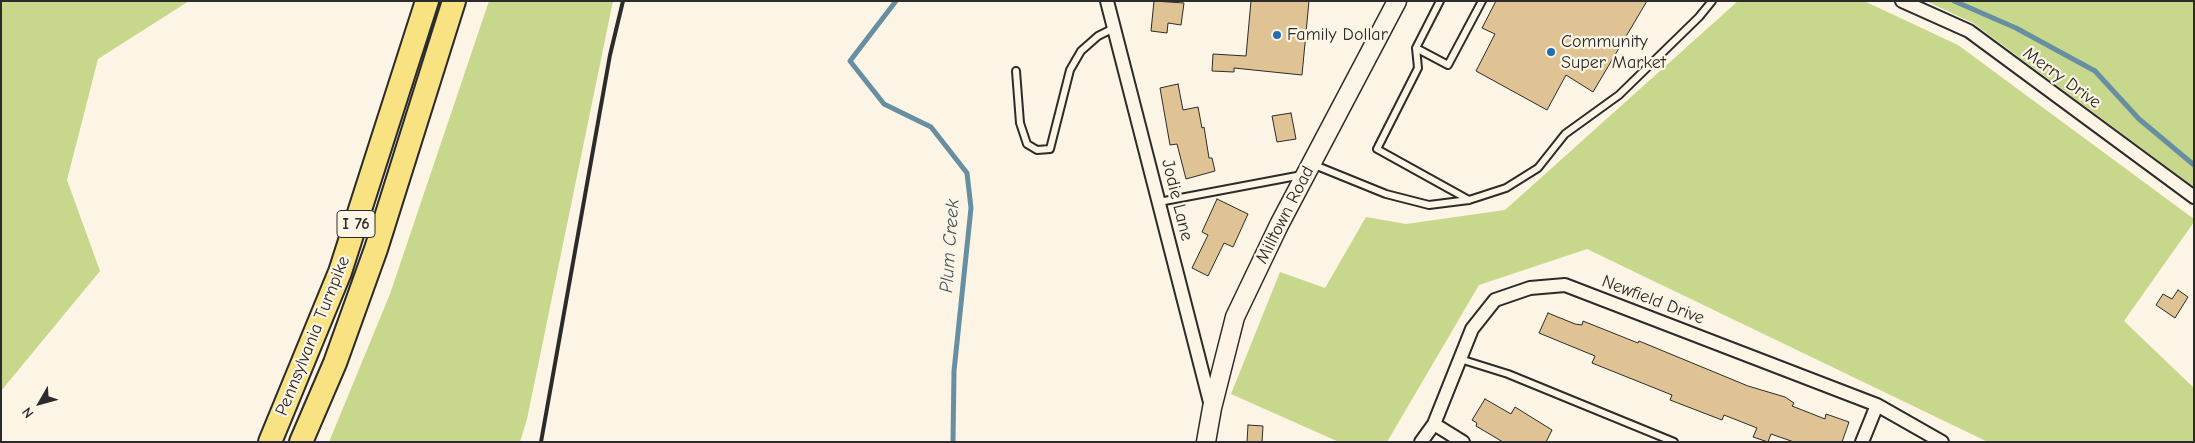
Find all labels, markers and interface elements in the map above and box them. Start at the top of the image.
place label: Family Dollar [1287,24,1388,46]
marker: Family Dollar [1271,29,1283,41]
place label: Community Super Market [1561,31,1666,74]
street label: Merry Drive [2019,42,2105,114]
marker: Community Super Market [1545,46,1557,58]
street label: Jodie Lane [1156,157,1198,243]
street label: Milltown Road [1251,163,1319,267]
water label: Plum Creek [935,198,965,294]
road number: I 76 [337,210,375,238]
street label: Pennsylvania Turnpike [271,253,355,419]
street label: Newfield Drive [1599,271,1707,329]
north arrow [15,378,65,428]
text: N [18,404,37,421]

